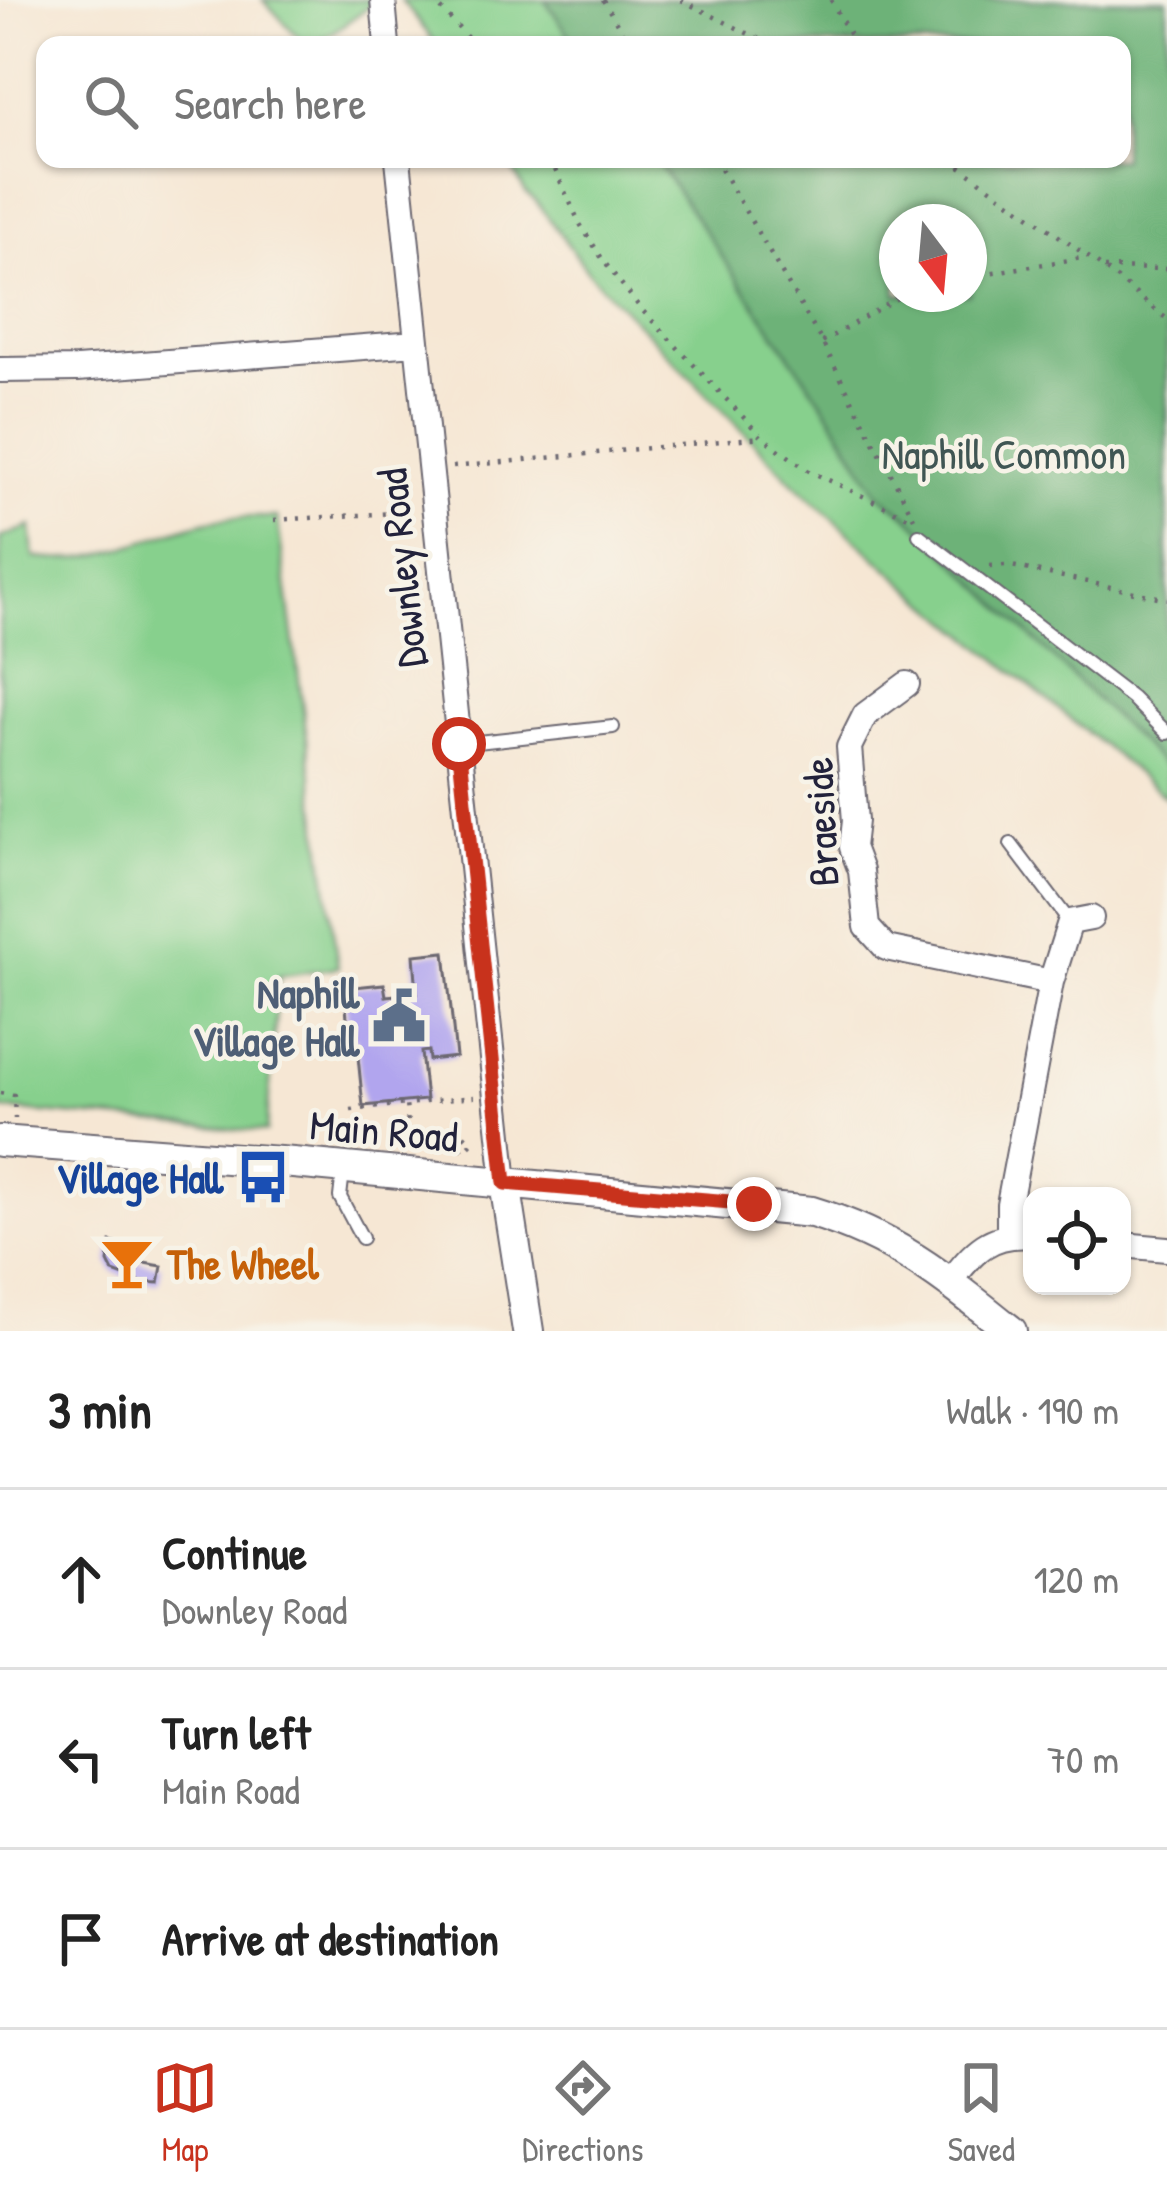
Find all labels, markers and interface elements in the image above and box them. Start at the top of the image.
search box [36,36,1131,168]
icon: search [78,69,144,135]
text: Search here [174,72,366,133]
north arrow [879,204,987,312]
park label: Naphill Common [882,425,1126,482]
street label: Downley Road [362,466,440,670]
route start [432,717,486,771]
street label: Braeside [788,756,852,888]
place label: Naphill Village Hall [192,964,360,1070]
public building icon: Naphill Village Hall [370,987,428,1045]
street label: Main Road [308,1095,460,1165]
bus stop icon: Village Hall [234,1148,292,1206]
place label: Village Hall [56,1149,224,1207]
route end [727,1177,781,1231]
map controls [1023,1187,1131,1295]
button: locate [1023,1187,1131,1295]
bar icon: The Wheel [98,1234,156,1292]
place label: The Wheel [166,1235,320,1292]
text: 3 min [48,1375,152,1444]
text: Walk · 190 m [946,1383,1119,1436]
text: Continue [162,1522,307,1583]
icon: ahead [48,1546,114,1612]
text: 120 m [1034,1552,1119,1605]
text: Downley Road [162,1583,347,1636]
text: Turn left [162,1702,311,1763]
icon: left [48,1726,114,1792]
text: 70 m [1047,1732,1119,1785]
text: Main Road [162,1763,300,1816]
icon: arrive [48,1906,114,1972]
text: Arrive at destination [162,1908,499,1969]
tab: Map [152,2055,218,2171]
tab: Directions [522,2055,644,2171]
tab: Saved [948,2055,1015,2171]

